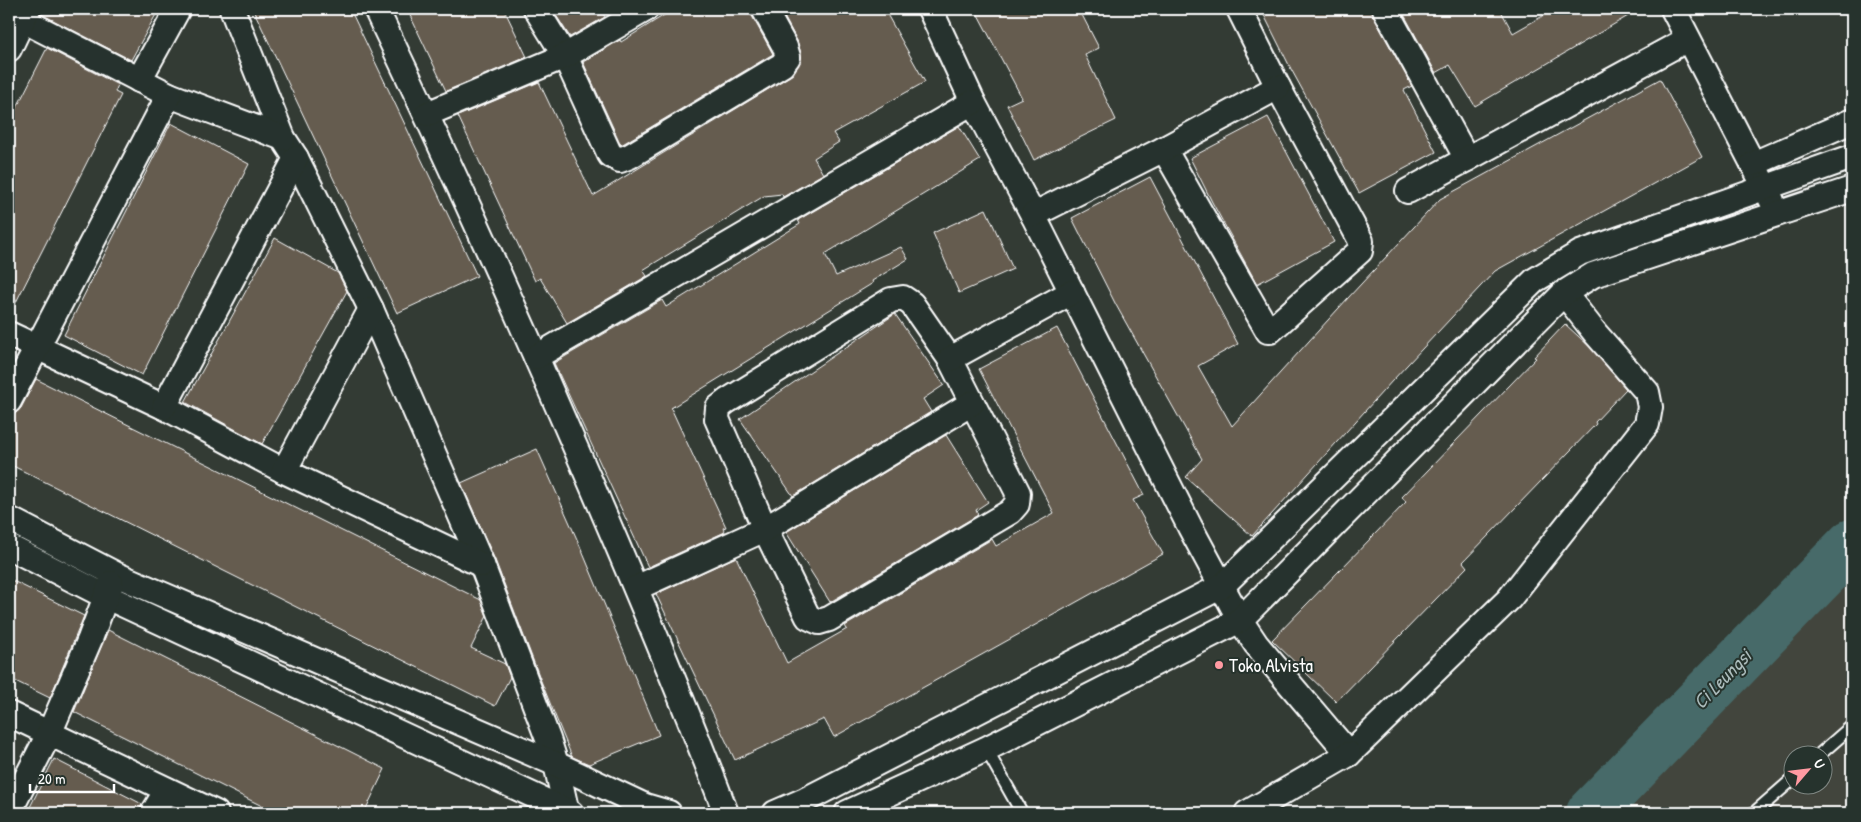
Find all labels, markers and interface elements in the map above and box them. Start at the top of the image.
water label: Ci Leungsi [1686,641,1759,715]
place label: Toko Alvista [1229,652,1313,678]
marker: Toko Alvista [1213,659,1225,671]
north arrow [1784,744,1834,794]
text: U [1810,756,1830,772]
scale bar [30,762,114,794]
text: 20 m [38,768,65,789]

